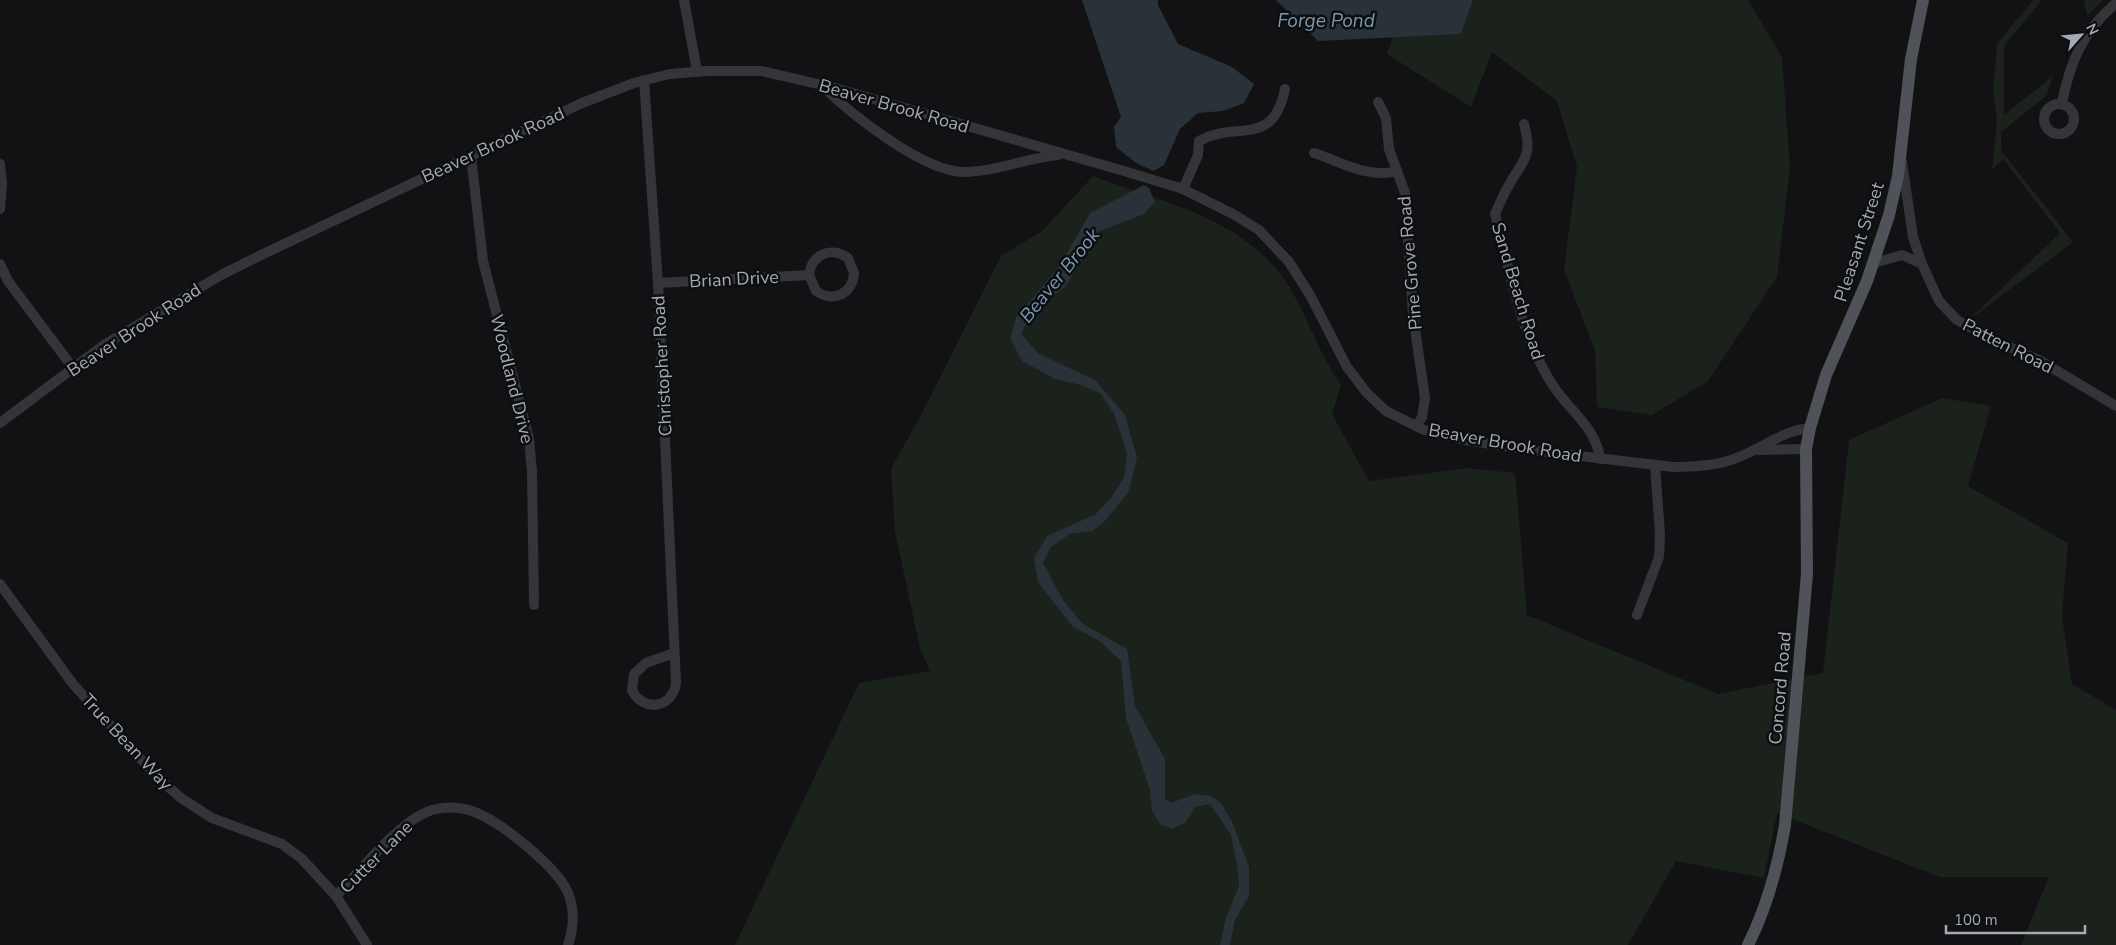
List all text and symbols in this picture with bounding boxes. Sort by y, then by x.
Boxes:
water label: Forge Pond [1277,8,1376,34]
north arrow [2056,10,2106,60]
text: N [2081,20,2103,38]
street label: Beaver Brook Road [816,73,972,139]
street label: Beaver Brook Road [418,101,568,189]
street label: Pleasant Street [1828,179,1890,305]
street label: Pine Grove Road [1392,195,1428,331]
street label: Sand Beach Road [1486,219,1550,363]
water label: Beaver Brook [1014,223,1106,328]
street label: Brian Drive [688,265,780,293]
street label: Beaver Brook Road [62,278,206,382]
street label: Christopher Road [646,295,678,437]
street label: Woodland Drive [484,312,540,446]
street label: Patten Road [1958,313,2058,379]
street label: Beaver Brook Road [1427,418,1583,468]
street label: Concord Road [1763,631,1797,745]
street label: True Bean Way [76,689,179,796]
street label: Cutter Lane [334,815,418,899]
scale bar [1946,902,2085,934]
text: 100 m [1954,910,1998,930]

